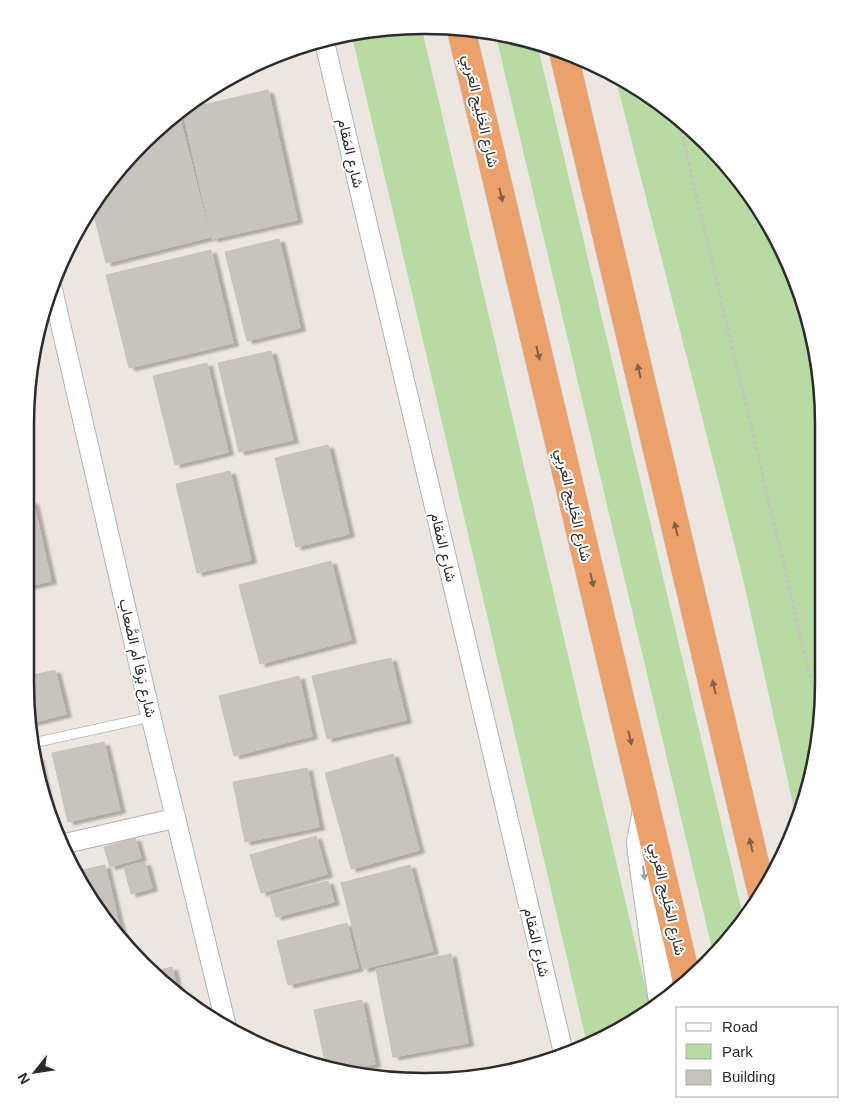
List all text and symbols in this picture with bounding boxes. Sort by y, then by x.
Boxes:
street label: شارع الخَلِيج العَربِي [455,53,502,170]
street label: شارع المَقام [332,116,367,190]
one-way arrow [497,188,505,203]
one-way arrow [534,346,542,361]
one-way arrow [635,364,643,379]
street label: شارع الخَلِيج العَربِي [548,447,595,564]
street label: شارع المَقام [425,510,460,584]
one-way arrow [672,522,680,537]
one-way arrow [588,572,596,587]
street label: شارع بَرقا أم الصَّعاب [113,597,160,720]
one-way arrow [710,680,718,695]
one-way arrow [626,730,634,745]
one-way arrow [747,838,755,853]
street label: شارع الخَلِيج العَربِي [642,841,689,958]
one-way arrow [640,865,648,881]
street label: شارع المَقام [518,905,553,979]
legend [676,1007,839,1097]
text: Road [722,1018,758,1035]
text: Park [722,1043,753,1060]
north arrow [10,1047,60,1097]
text: Building [722,1068,775,1085]
text: N [14,1070,33,1087]

